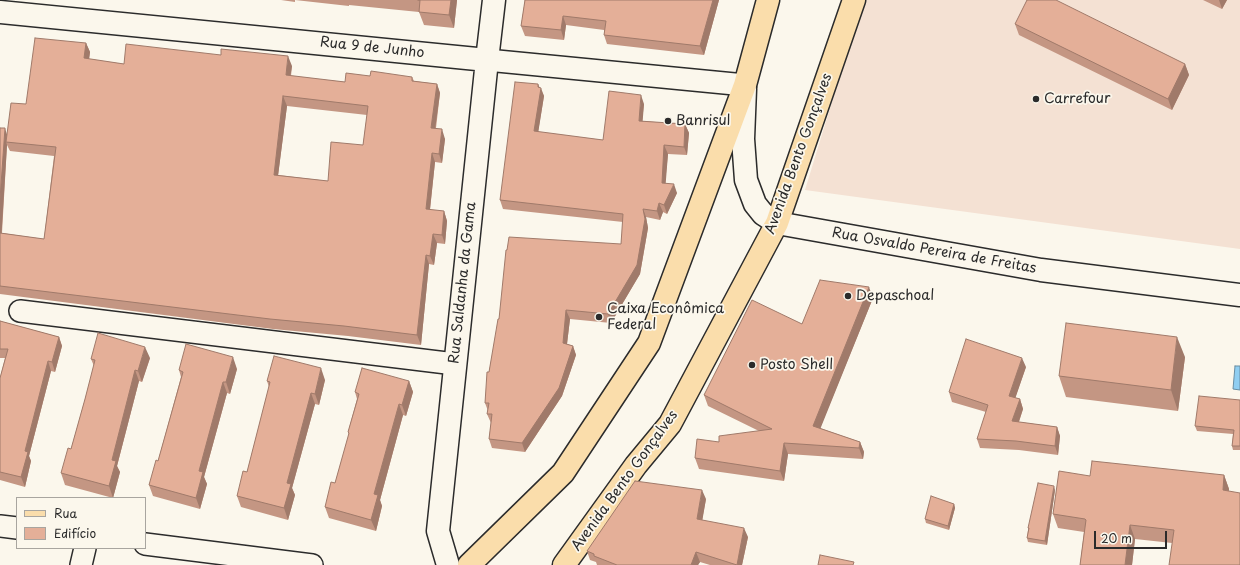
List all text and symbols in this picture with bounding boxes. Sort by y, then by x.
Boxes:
street label: Rua 9 de Junho [319,34,425,62]
street label: Avenida Bento Gonçalves [762,71,836,237]
place label: Carrefour [1044,91,1110,107]
marker: Carrefour [1031,94,1041,104]
place label: Banrisul [676,113,730,129]
marker: Banrisul [663,116,673,126]
street label: Rua Saldanha da Gama [446,201,480,365]
street label: Rua Osvaldo Pereira de Freitas [831,225,1037,277]
place label: Depaschoal [856,288,934,304]
marker: Depaschoal [843,291,853,301]
place label: Caixa Econômica Federal [607,301,724,334]
marker: Caixa Econômica Federal [594,312,604,322]
place label: Posto Shell [760,357,833,373]
marker: Posto Shell [747,360,757,370]
street label: Avenida Bento Gonçalves [568,407,682,555]
legend [16,497,146,549]
text: Rua [54,504,77,522]
scale bar [1096,523,1169,549]
text: Edifício [54,524,96,542]
text: 20 m [1101,529,1132,547]

